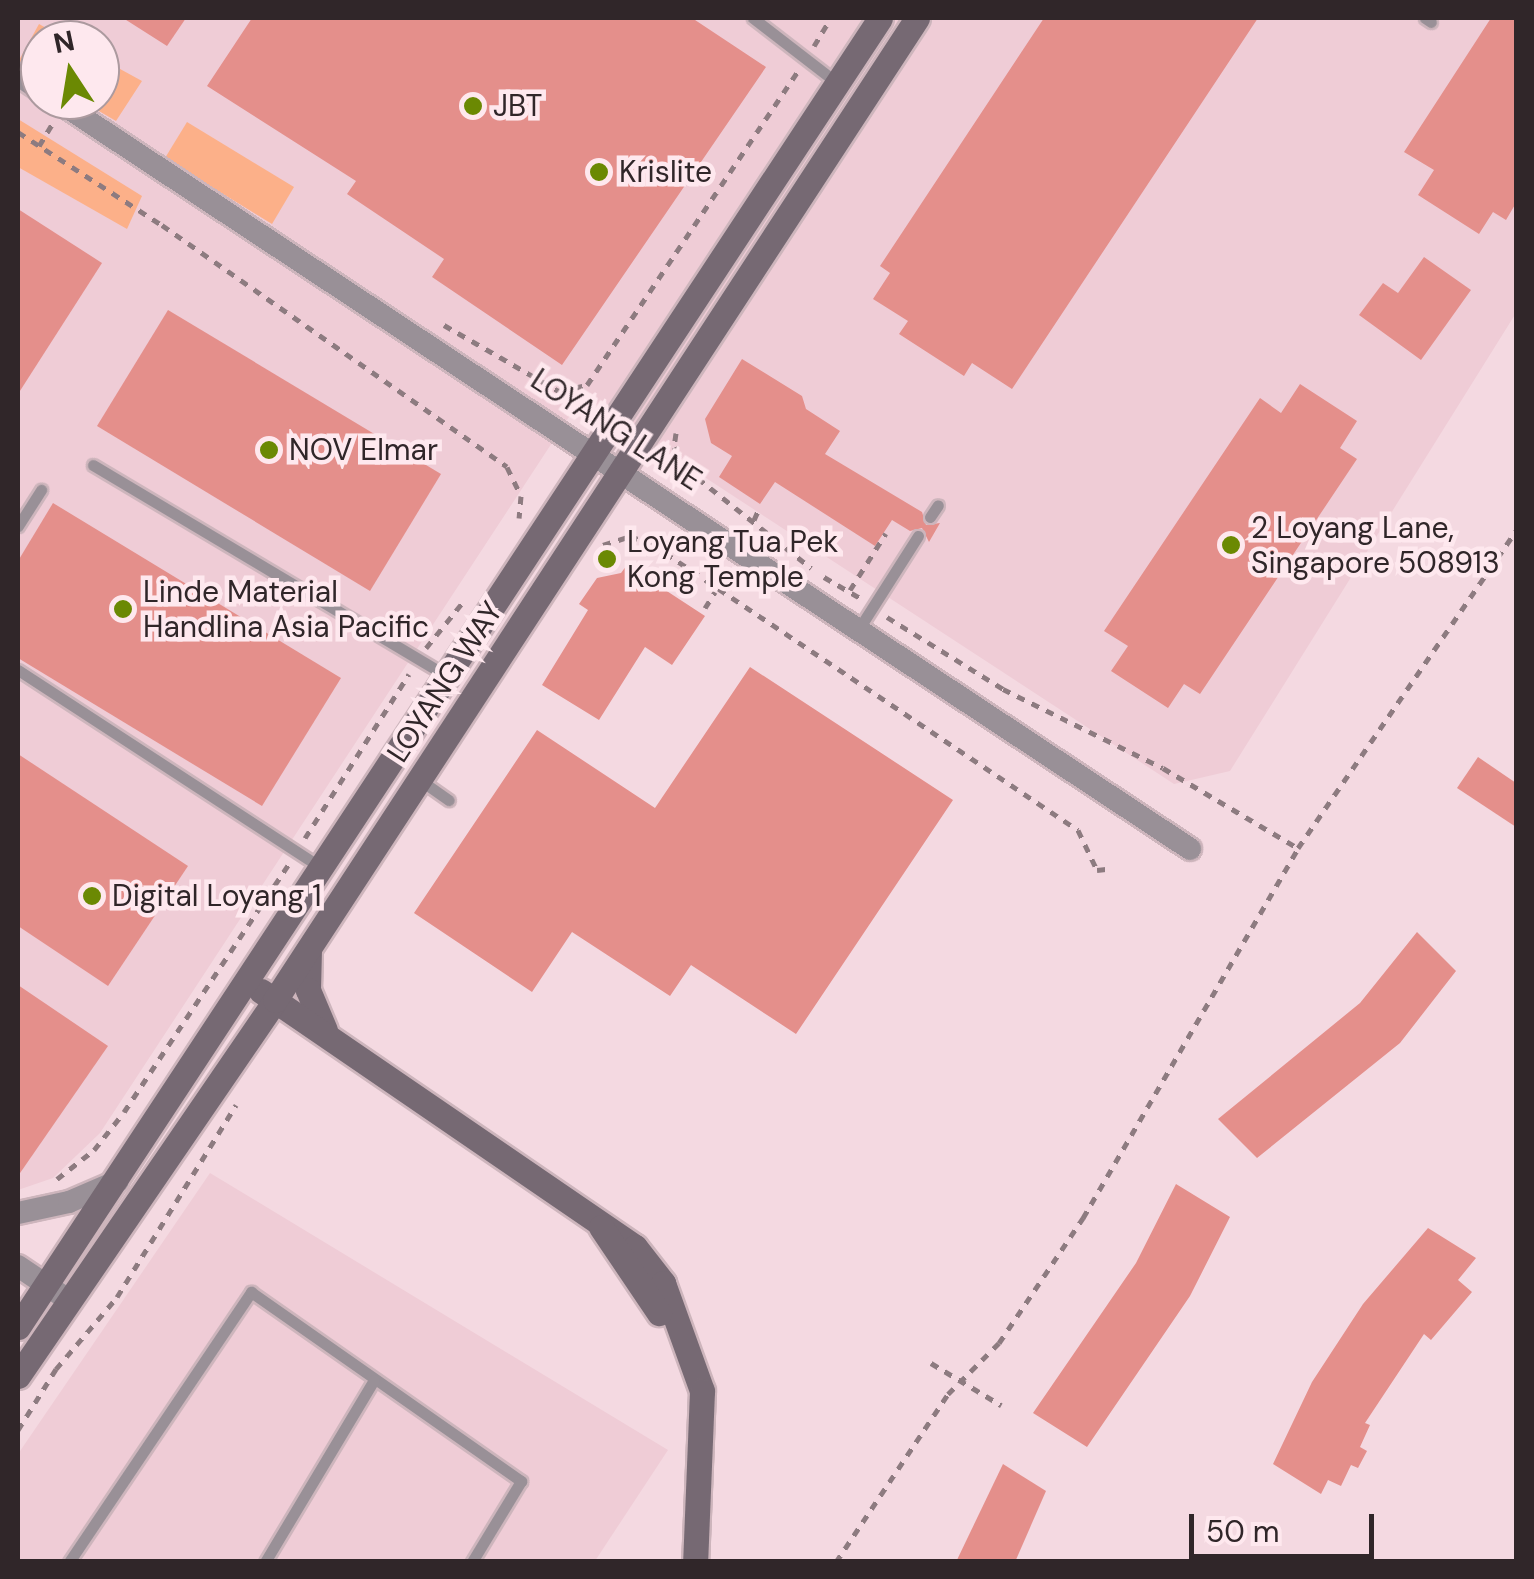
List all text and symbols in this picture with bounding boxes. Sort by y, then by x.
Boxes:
north arrow [20,20,120,120]
text: N [50,22,78,62]
place label: JBT [493,88,542,124]
marker: JBT [462,95,484,117]
place label: Krislite [619,154,712,190]
marker: Krislite [588,161,610,183]
street label: LOYANG LANE [524,362,708,498]
place label: NOV Elmar [289,432,438,468]
marker: NOV Elmar [258,439,280,461]
place label: 2 Loyang Lane, Singapore 508913 [1251,510,1500,580]
place label: Loyang Tua Pek Kong Temple [627,524,838,594]
marker: 2 Loyang Lane, Singapore 508913 [1220,534,1242,556]
marker: Loyang Tua Pek Kong Temple [596,548,618,570]
place label: Linde Material Handlina Asia Pacific [143,574,429,644]
street label: LOYANG WAY [380,595,510,769]
marker: Linde Material Handlina Asia Pacific [112,598,134,620]
place label: Digital Loyang 1 [112,878,322,914]
marker: Digital Loyang 1 [81,885,103,907]
scale bar [1194,1494,1379,1556]
text: 50 m [1206,1512,1280,1551]

